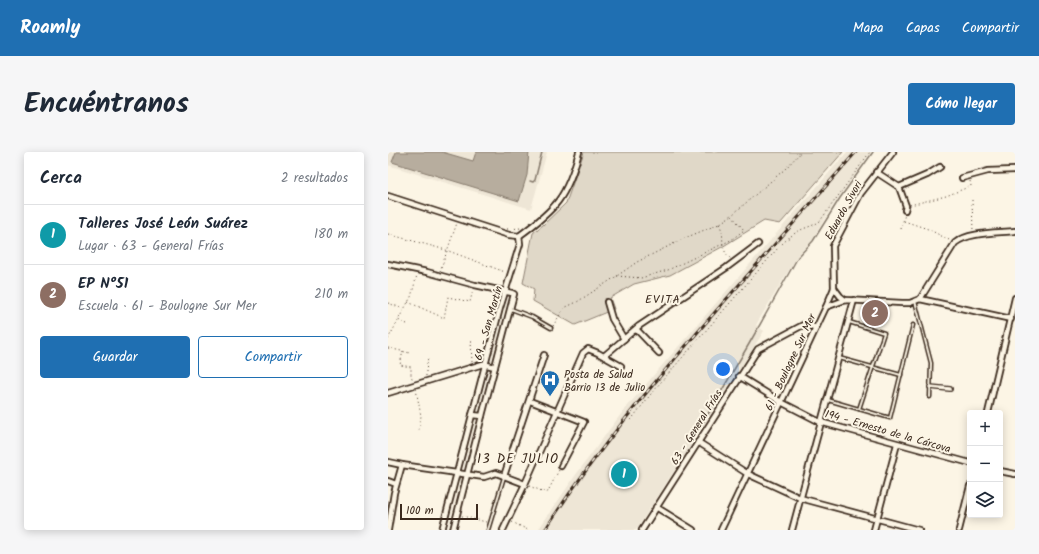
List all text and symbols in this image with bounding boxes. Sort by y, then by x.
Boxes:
text: Roamly [20,13,80,43]
text: Mapa [853,17,884,39]
text: Capas [906,17,940,39]
text: Compartir [962,17,1019,39]
text: Encuéntranos [24,82,189,127]
button: Cómo llegar [908,83,1015,125]
text: Cerca [40,165,82,192]
text: 2 resultados [281,168,348,189]
street label: Eduardo Sivori [820,177,868,243]
text: Talleres José León Suárez [78,212,248,236]
text: 1 [51,224,55,245]
text: 180 m [314,224,348,245]
text: Lugar · 63 - General Frías [78,236,224,257]
text: EP N°51 [78,272,128,296]
text: 2 [49,284,57,305]
text: 210 m [314,284,348,305]
street label: 69 - San Martín [470,284,508,363]
district label: EVITA [645,290,681,309]
text: Escuela · 61 - Boulogne Sur Mer [78,296,256,317]
pin: 2 [862,298,888,328]
street label: 61 - Boulogne Sur Mer [760,310,822,414]
button: Guardar [40,336,190,378]
button: Compartir [198,336,348,378]
your location [713,359,733,379]
place label: Posta de Salud Barrio 13 de Julio [564,366,645,397]
hospital icon: Posta de Salud Barrio 13 de Julio [539,369,561,397]
street label: 63 - General Frías [666,386,728,469]
street label: 194 - Ernesto de la Cárcova [823,405,953,459]
map controls [967,410,1003,518]
button: + [967,410,1003,446]
button: − [967,446,1003,482]
district label: 13 DE JULIO [477,449,559,470]
pin: 1 [611,459,637,489]
button: layers [967,482,1003,518]
scale bar [400,502,478,521]
text: 100 m [406,502,434,520]

